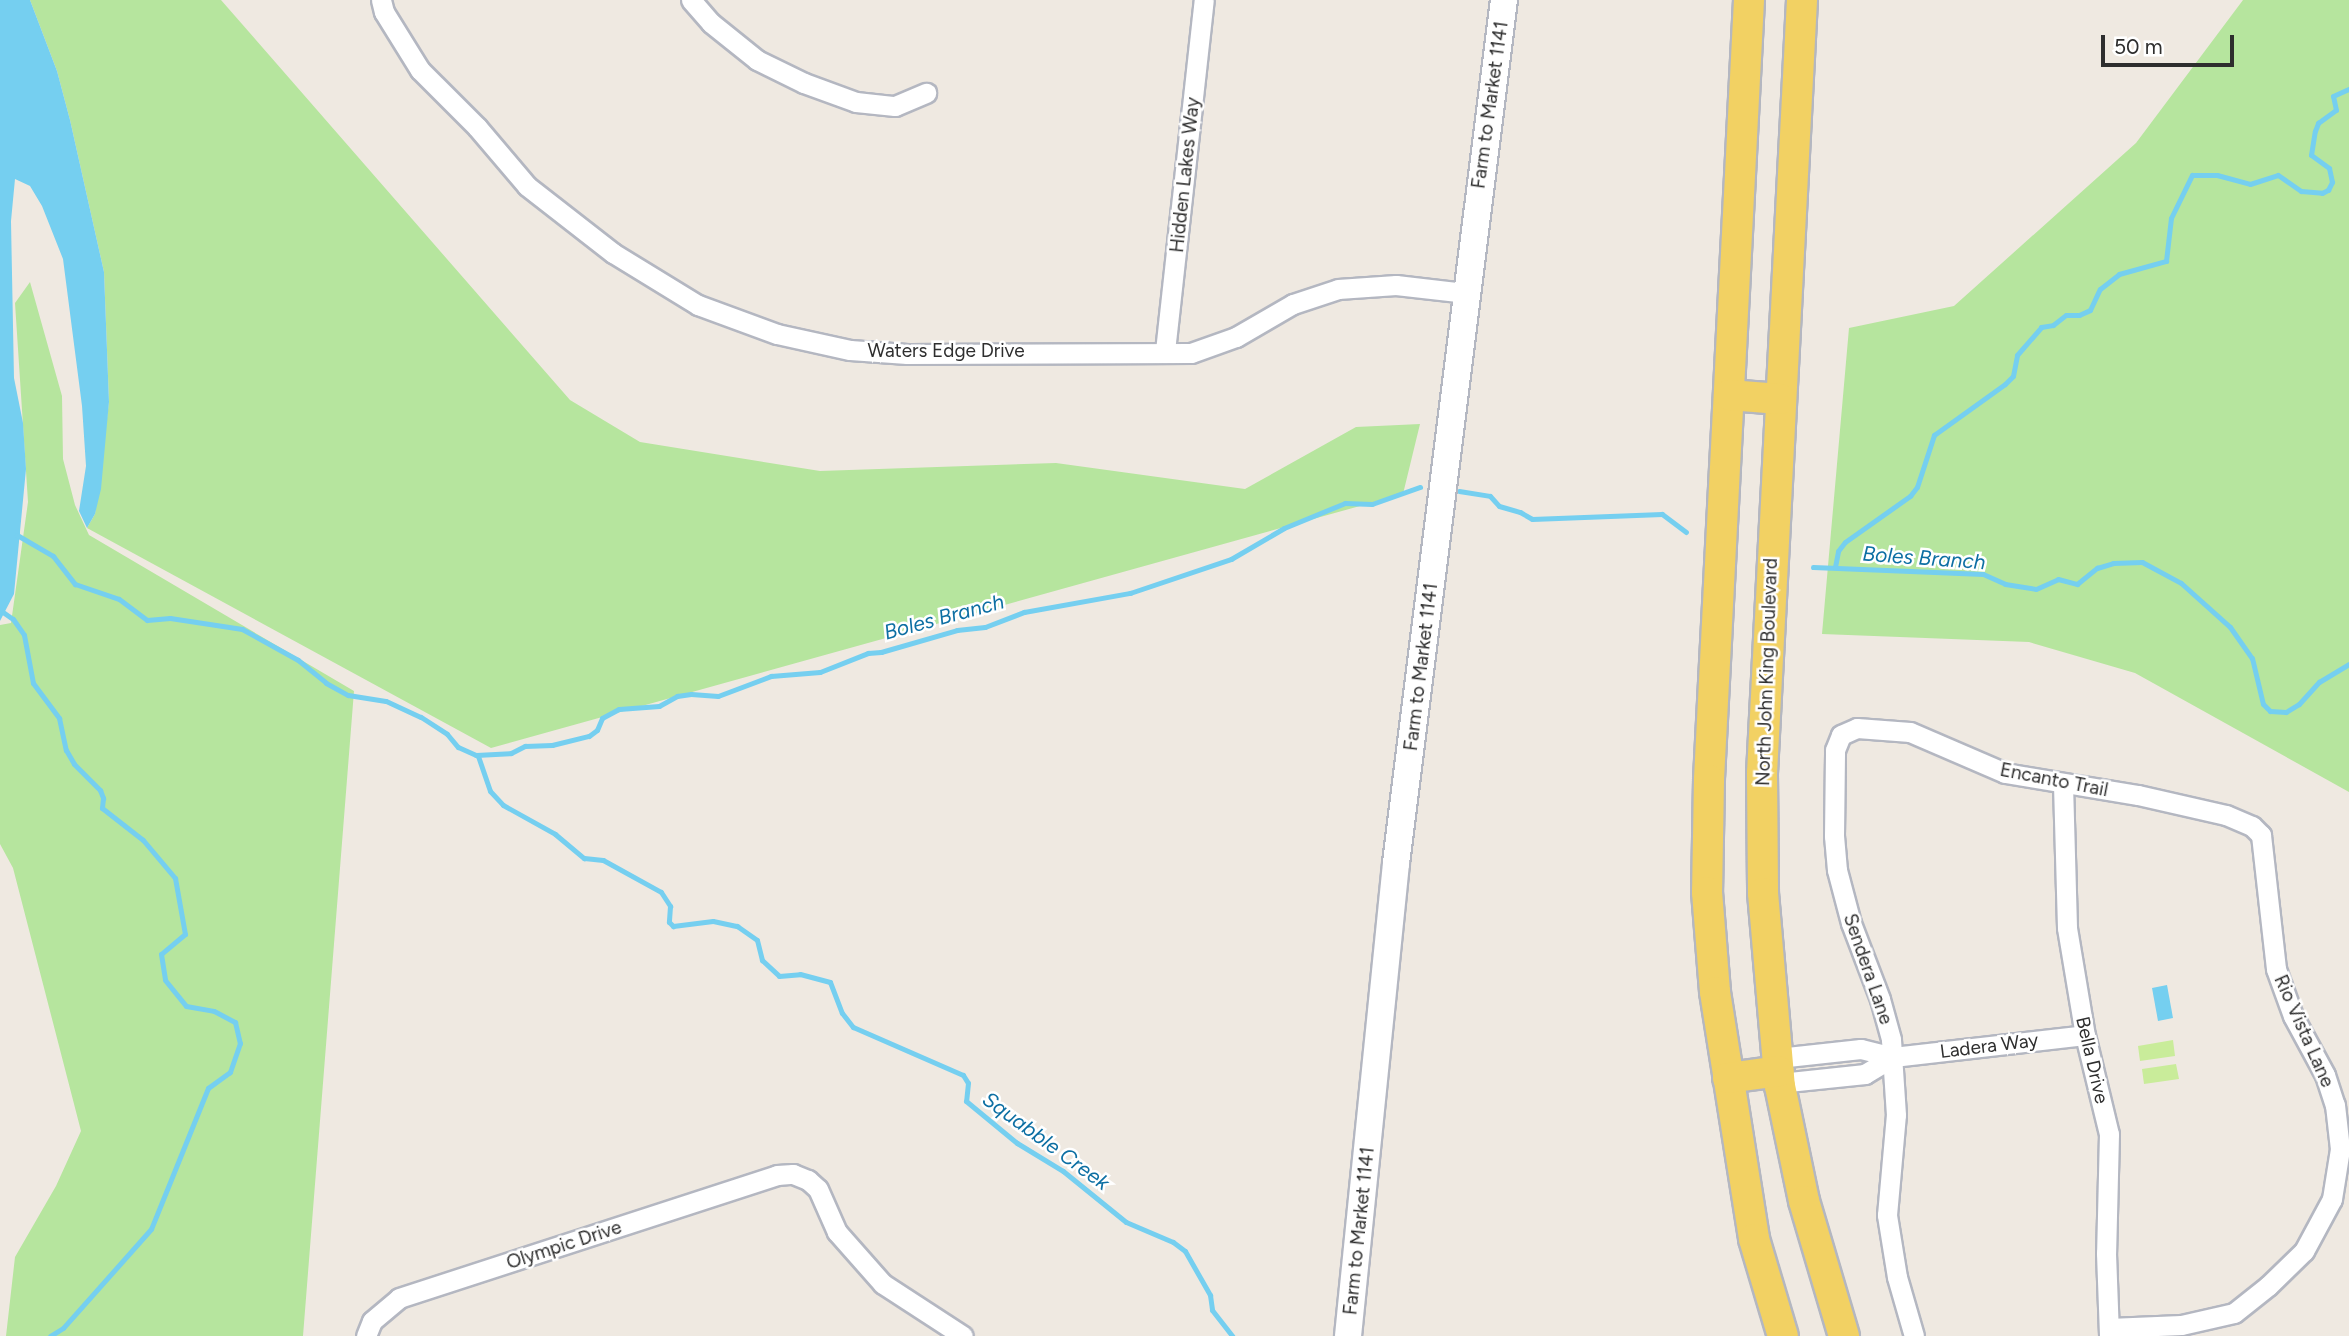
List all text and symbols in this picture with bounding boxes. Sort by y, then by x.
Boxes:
street label: Farm to Market 1141 [1467,20,1513,190]
scale bar [2104,21,2237,65]
text: 50 m [2114,34,2163,59]
street label: Hidden Lakes Way [1166,96,1204,254]
street label: Waters Edge Drive [867,340,1025,362]
water label: Boles Branch [1862,541,1986,575]
street label: North John King Boulevard [1752,558,1782,786]
street label: Farm to Market 1141 [1399,582,1443,752]
water label: Boles Branch [881,589,1007,645]
street label: Encanto Trail [1998,758,2110,802]
street label: Sendera Lane [1838,911,1898,1027]
street label: Rio Vista Lane [2269,971,2339,1091]
street label: Bella Drive [2071,1014,2113,1106]
street label: Ladera Way [1939,1029,2039,1063]
water label: Squabble Creek [978,1086,1114,1196]
street label: Farm to Market 1141 [1339,1146,1379,1316]
street label: Olympic Drive [504,1216,624,1274]

